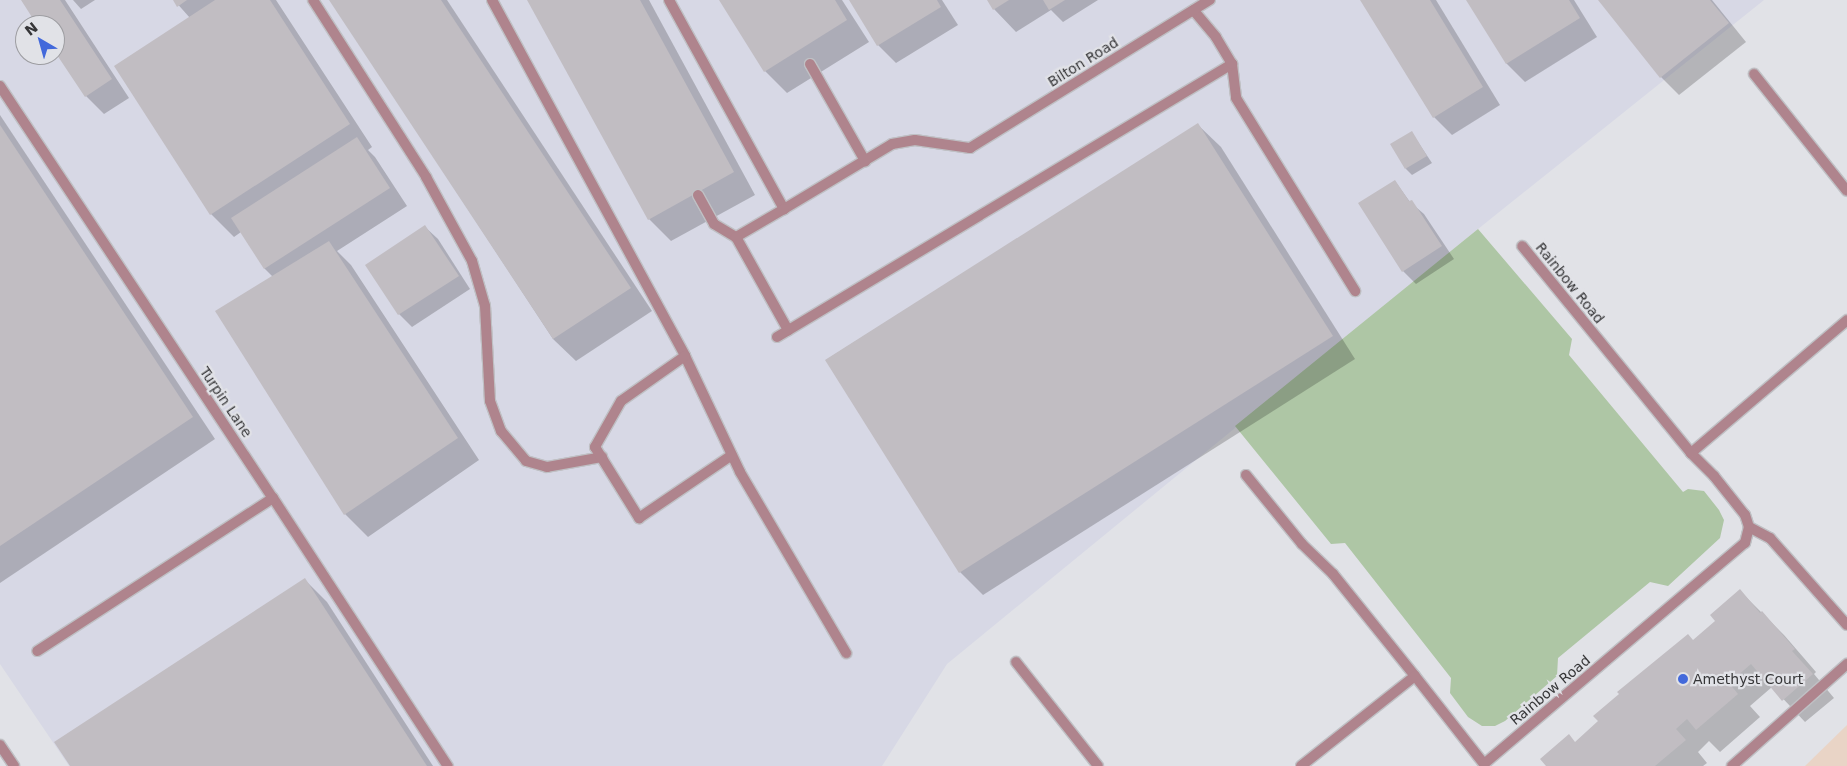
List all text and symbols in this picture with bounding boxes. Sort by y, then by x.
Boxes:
north arrow [15,15,65,65]
text: N [22,19,41,39]
street label: Bilton Road [1045,34,1121,90]
street label: Rainbow Road [1532,239,1608,327]
street label: Turpin Lane [196,364,256,440]
street label: Rainbow Road [1507,652,1593,728]
place label: Amethyst Court [1693,671,1803,687]
marker: Amethyst Court [1677,673,1689,685]

